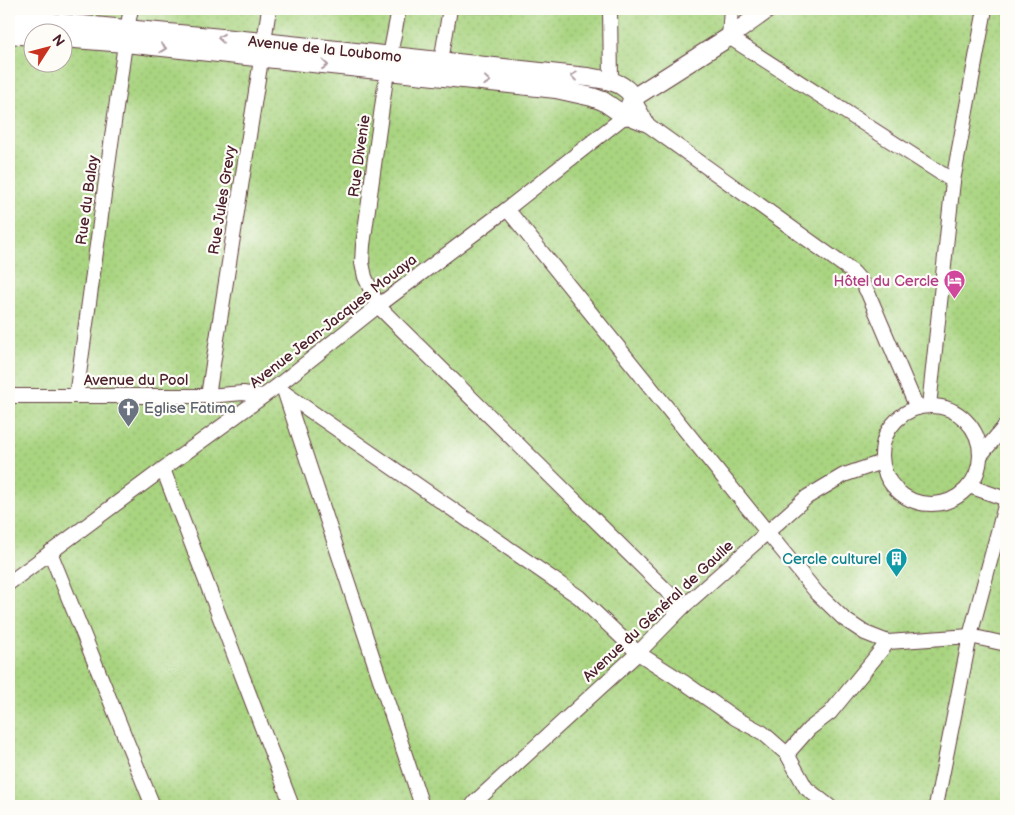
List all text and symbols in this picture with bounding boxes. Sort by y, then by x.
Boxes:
north arrow [22,22,72,72]
text: N [48,31,68,50]
street label: Avenue de la Loubomo [247,32,403,67]
one-way arrow [217,33,225,44]
one-way arrow [160,42,168,53]
one-way arrow [321,59,329,70]
one-way arrow [570,71,578,82]
one-way arrow [483,75,491,86]
street label: Rue Divenie [344,114,375,198]
street label: Rue Jules Grevy [204,144,241,256]
street label: Rue du Balay [72,154,103,246]
street label: Avenue Jean-Jacques Mouaya [246,250,421,393]
hotel icon: Hôtel du Cercle [943,269,967,300]
place label: Hôtel du Cercle [834,272,939,291]
street label: Avenue du Pool [84,371,188,390]
church icon: Eglise Fatima [116,396,140,427]
place label: Eglise Fatima [144,399,236,418]
street label: Avenue du Général de Gaulle [579,536,738,686]
building icon: Cercle culturel [885,547,909,578]
place label: Cercle culturel [782,550,881,569]

